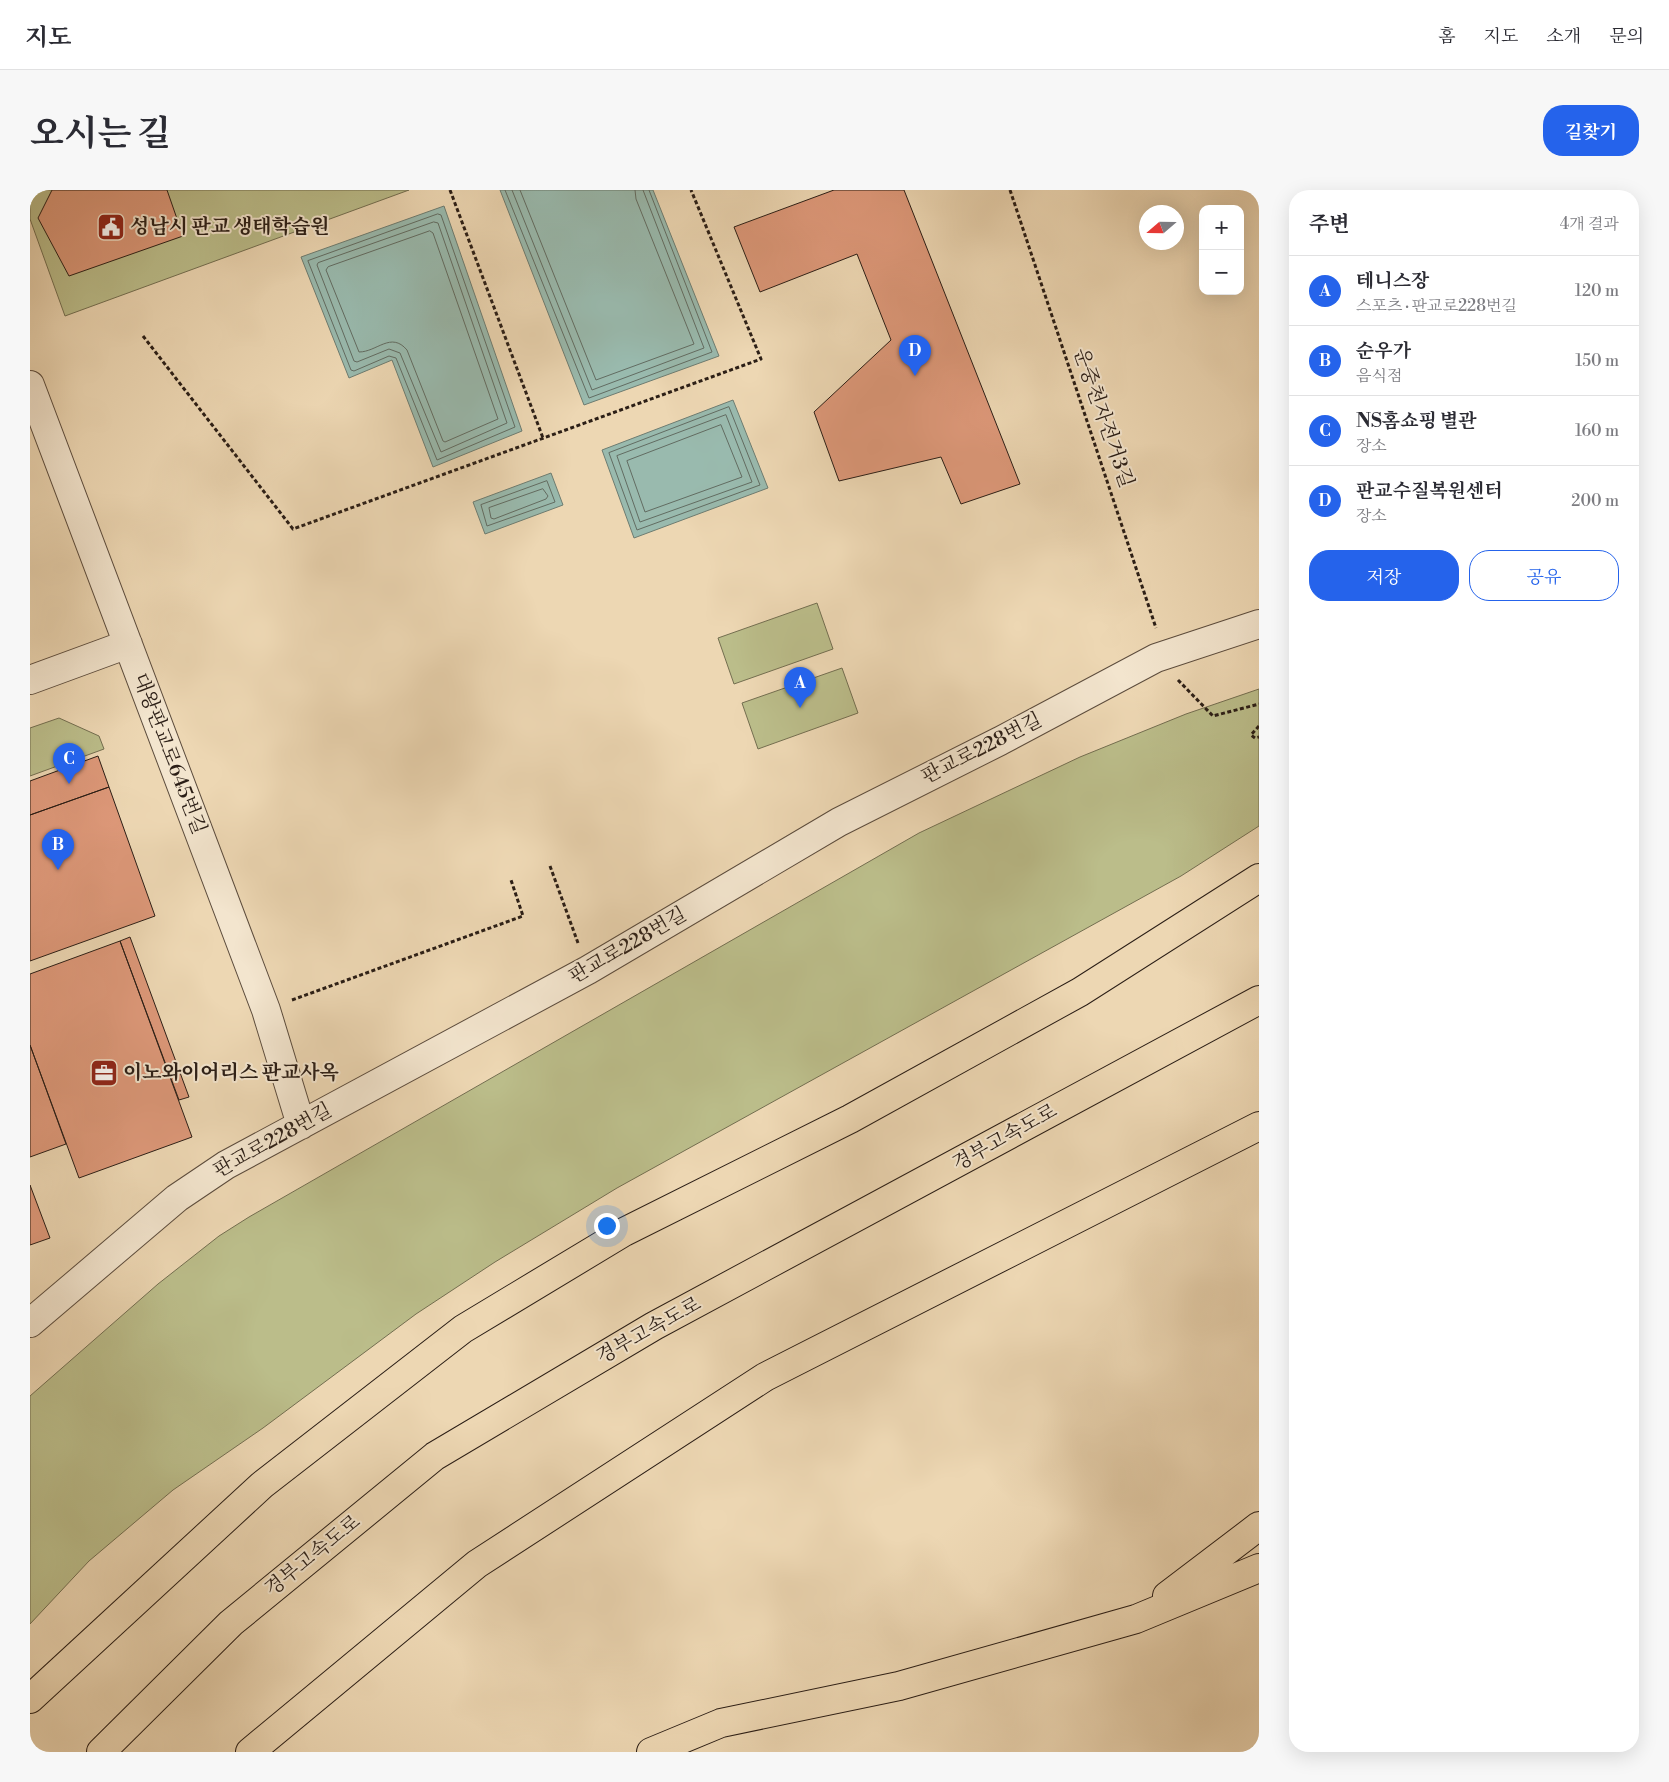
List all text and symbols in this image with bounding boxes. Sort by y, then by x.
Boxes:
text: 지도 [25,23,71,53]
text: 홈 [1438,25,1456,48]
text: 지도 [1484,25,1518,48]
text: 소개 [1546,25,1581,48]
text: 문의 [1609,25,1644,48]
button: 길찾기 [1543,105,1639,156]
text: 오시는 길 [30,113,171,156]
north arrow [1139,205,1184,250]
map controls [1199,205,1244,295]
button: + [1199,205,1244,250]
public building icon: 성남시 판교 생태학습원 [96,212,126,242]
text: 주변 [1309,212,1350,238]
text: 4개 결과 [1560,214,1619,234]
place label: 성남시 판교 생태학습원 [130,215,330,240]
button: − [1199,250,1244,295]
text: 테니스장 [1356,269,1429,293]
text: A [1319,281,1331,301]
text: 120 m [1575,281,1619,301]
text: 스포츠 · 판교로228번길 [1356,296,1517,316]
pin: D [899,335,931,376]
text: 순우가 [1356,339,1411,363]
street label: 운중천자전거3길 [1067,345,1139,491]
text: B [1319,351,1331,371]
text: 150 m [1575,351,1619,371]
text: 음식점 [1356,366,1402,386]
text: NS홈쇼핑 별관 [1356,409,1477,433]
text: C [1319,421,1331,441]
text: 160 m [1575,421,1619,441]
text: 장소 [1356,436,1387,456]
text: 판교수질복원센터 [1356,479,1503,503]
text: D [1319,491,1331,511]
text: 200 m [1571,491,1619,511]
text: 장소 [1356,506,1387,526]
button: 저장 [1309,550,1459,601]
button: 공유 [1469,550,1619,601]
pin: A [784,667,816,708]
street label: 대왕판교로645번길 [127,670,211,838]
street label: 판교로228번길 [918,708,1046,790]
pin: C [53,743,85,784]
pin: B [42,829,74,870]
street label: 판교로228번길 [565,902,691,990]
office icon: 이노와이어리스 판교사옥 [89,1058,119,1088]
place label: 이노와이어리스 판교사옥 [123,1061,339,1086]
street label: 판교로228번길 [209,1098,337,1184]
street label: 경부고속도로 [948,1099,1062,1177]
your location [594,1213,620,1239]
street label: 경부고속도로 [592,1292,706,1370]
street label: 경부고속도로 [260,1510,366,1602]

